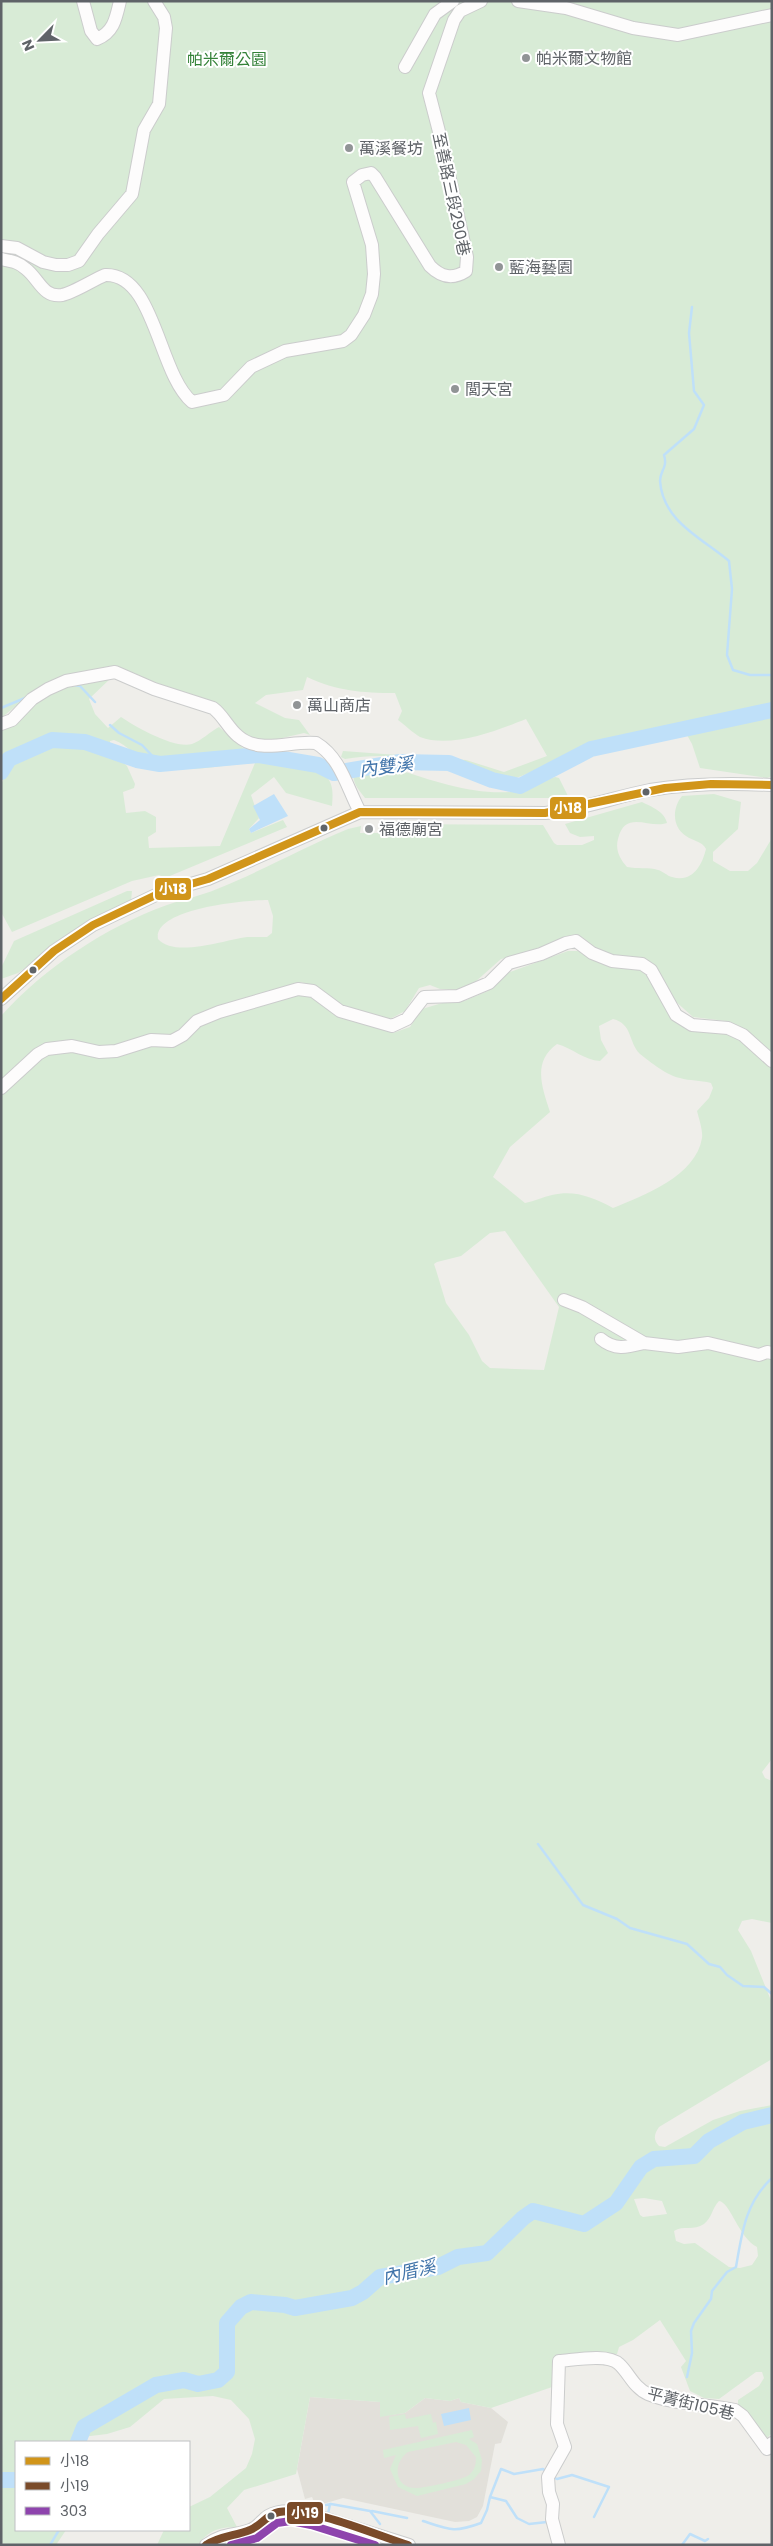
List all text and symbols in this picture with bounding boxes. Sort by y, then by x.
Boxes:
north arrow [15,15,65,65]
text: N [17,36,39,54]
place label: 帕米爾文物館 [536,47,632,70]
park label: 帕米爾公園 [187,48,267,71]
marker: 帕米爾文物館 [520,52,532,64]
street label: 至善路三段290巷 [427,130,476,258]
place label: 萬溪餐坊 [359,137,423,160]
marker: 萬溪餐坊 [343,142,355,154]
place label: 藍海藝園 [509,256,573,279]
marker: 藍海藝園 [493,261,505,273]
place label: 閭天宮 [465,378,513,401]
marker: 閭天宮 [449,383,461,395]
place label: 萬山商店 [307,694,371,717]
marker: 萬山商店 [291,699,303,711]
water label: 內雙溪 [358,750,417,782]
unlabelled marker [641,787,651,797]
line badge: 小18 [549,796,587,820]
text: 小18 [554,798,582,818]
place label: 福德廟宮 [379,818,443,841]
unlabelled marker [319,823,329,833]
marker: 福德廟宮 [363,823,375,835]
line badge: 小18 [154,877,192,901]
text: 小18 [159,879,187,899]
unlabelled marker [28,965,38,975]
water label: 內厝溪 [380,2253,441,2290]
street label: 平菁街105巷 [645,2382,737,2425]
legend [15,2441,190,2531]
text: 小18 [60,2450,89,2471]
text: 小19 [60,2475,89,2496]
text: 303 [60,2500,87,2521]
line badge: 小19 [286,2501,324,2525]
text: 小19 [291,2503,319,2523]
unlabelled marker [266,2511,276,2521]

